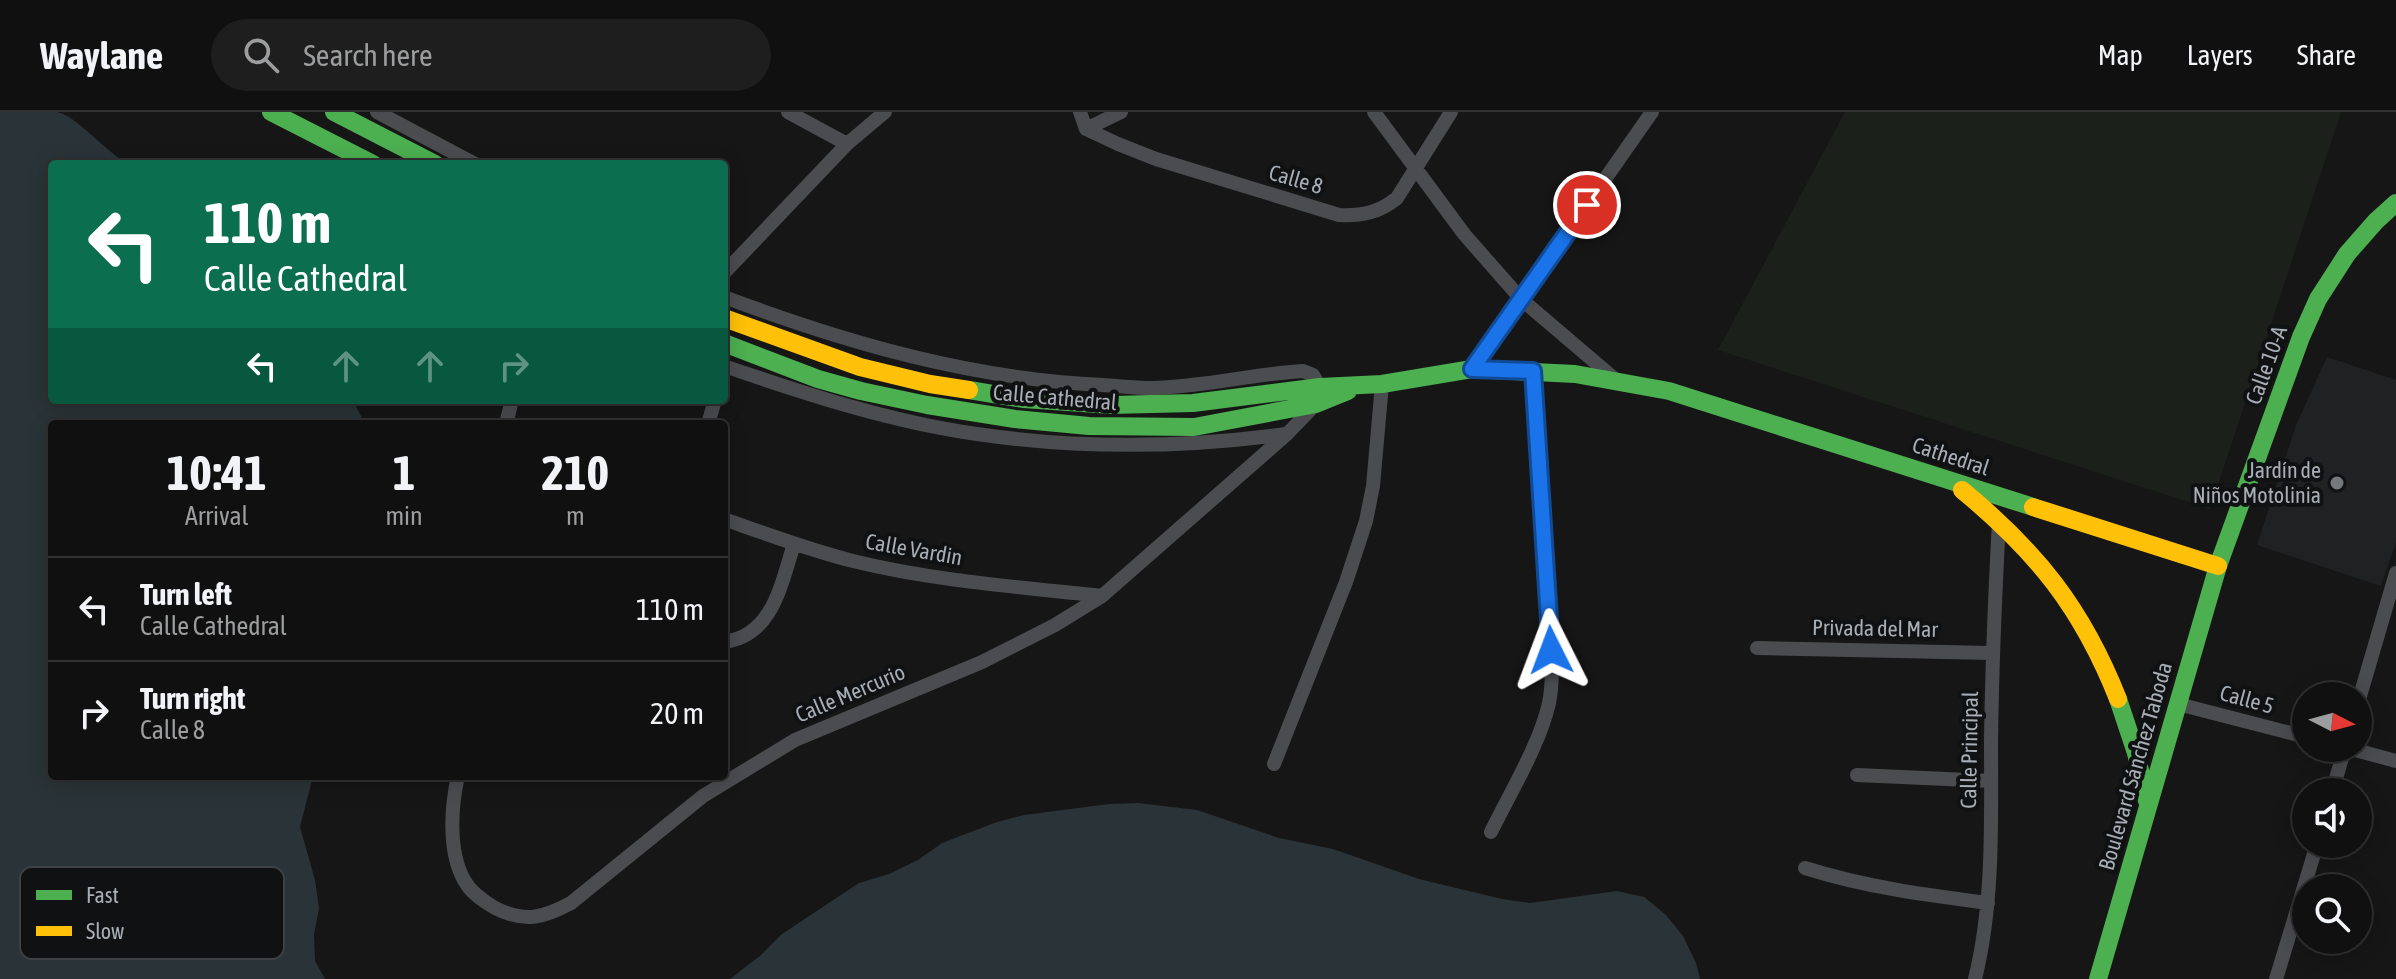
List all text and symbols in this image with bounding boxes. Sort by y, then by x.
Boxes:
search box [211,19,771,91]
icon: search [239,33,283,77]
text: Waylane [40,34,163,77]
text: Search here [303,38,433,72]
text: Map [2098,39,2143,71]
text: Layers [2187,39,2253,71]
text: Share [2297,39,2356,71]
street label: Calle 8 [1266,159,1326,199]
pin [1553,171,1621,239]
icon: arrive [1565,183,1609,227]
text: 110 m [204,191,331,255]
icon: left [72,192,176,296]
text: Calle Cathedral [204,257,407,299]
street label: Calle 10-A [2240,322,2292,408]
icon: left [240,344,284,388]
icon: ahead [324,344,368,388]
icon: ahead [408,344,452,388]
icon: right [492,344,536,388]
street label: Calle Cathedral [992,379,1118,415]
street label: Cathedral [1909,431,1993,481]
text: 10:41 [167,445,267,500]
text: 1 [393,445,415,500]
text: 210 [542,445,609,500]
place label: Jardín de Niños Motolinia [2193,457,2321,508]
marker: Jardín de Niños Motolinia [2328,474,2346,492]
text: Arrival [185,501,248,531]
text: min [385,501,423,531]
text: m [566,501,585,531]
street label: Calle Vardin [864,528,964,570]
text: Turn left [140,577,232,611]
icon: left [72,587,116,631]
text: 110 m [636,592,704,626]
position arrow [1509,608,1593,692]
text: Calle Cathedral [140,611,287,641]
street label: Privada del Mar [1812,614,1939,642]
street label: Calle Mercurio [791,658,909,728]
street label: Boulevard Sánchez Taboda [2093,659,2177,873]
street label: Calle 5 [2217,679,2277,719]
text: Turn right [140,681,246,715]
north arrow [2292,682,2372,762]
map controls [2292,682,2372,954]
icon: right [72,691,116,735]
street label: Calle Principal [1955,691,1983,809]
text: 20 m [650,696,704,730]
text: Calle 8 [140,715,205,745]
button: sound [2292,778,2372,858]
legend [20,867,284,959]
button: search [2292,874,2372,954]
text: Fast [86,882,119,908]
text: Slow [86,918,124,944]

